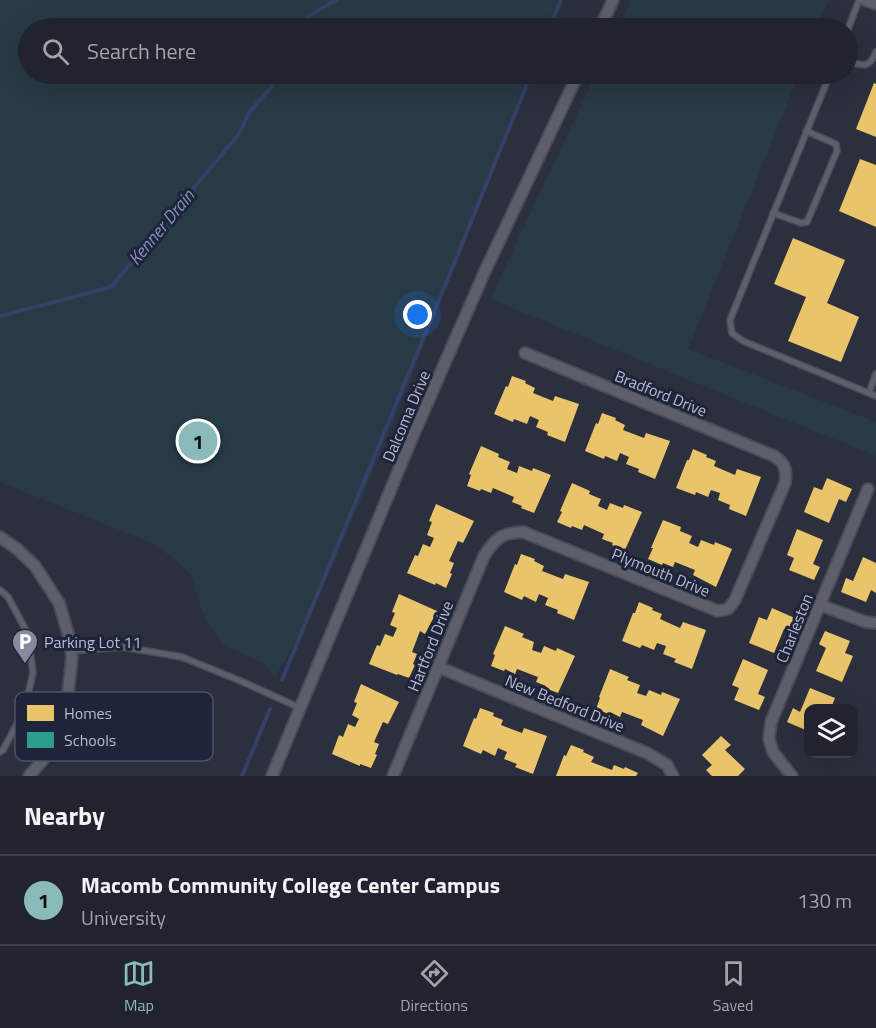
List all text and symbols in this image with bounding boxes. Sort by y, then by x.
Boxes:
search box [18,18,858,84]
text: Search here [87,34,196,68]
icon: search [39,35,72,68]
water label: Kenner Drain [121,183,201,271]
your location [403,300,432,329]
street label: Bradford Drive [611,364,711,422]
street label: Dalcoma Drive [376,367,436,465]
pin: 1 [178,418,218,464]
street label: Plymouth Drive [608,541,714,603]
street label: Charleston [769,590,819,666]
street label: Hartford Drive [401,597,459,695]
parking icon: Parking Lot 11 [10,627,40,665]
place label: Parking Lot 11 [44,630,142,654]
street label: New Bedford Drive [502,668,628,738]
legend [15,692,213,761]
text: Homes [64,701,112,725]
map controls [804,704,858,758]
button: layers [804,704,858,758]
text: Schools [64,728,116,752]
text: Nearby [24,796,105,835]
text: Macomb Community College Center Campus [81,868,500,902]
text: 1 [38,885,49,916]
text: 130 m [797,885,852,916]
text: University [81,902,166,933]
tab: Map [122,957,155,1017]
tab: Directions [400,957,468,1017]
tab: Saved [713,957,754,1017]

